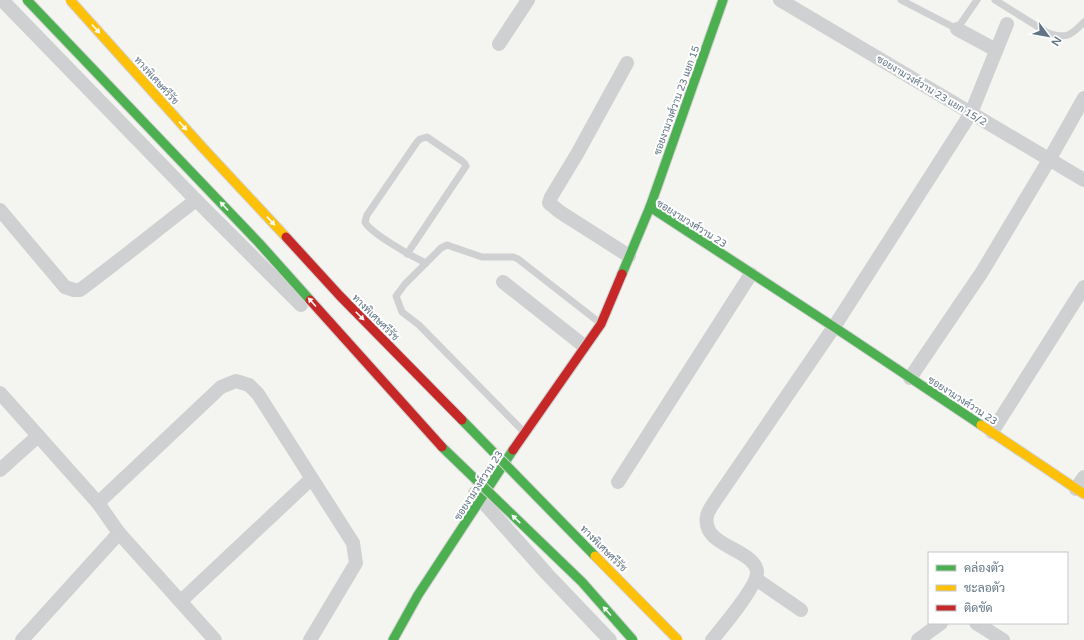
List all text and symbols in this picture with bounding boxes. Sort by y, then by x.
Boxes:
north arrow [1028,16,1068,56]
one-way arrow [91,24,100,34]
text: N [1048,34,1064,48]
street label: ซอยงามวงศ์วาน 23 แยก 15 [650,43,702,157]
street label: ซอยงามวงศ์วาน 23 แยก 15/2 [874,52,990,128]
street label: ทางพิเศษศรีรัช [131,53,182,107]
one-way arrow [178,120,187,131]
street label: ซอยงามวงศ์วาน 23 [654,196,730,250]
one-way arrow [219,201,229,211]
one-way arrow [266,216,275,226]
street label: ทางพิเศษศรีรัช [350,291,402,343]
one-way arrow [307,297,316,307]
one-way arrow [355,311,364,321]
street label: ซอยงามวงศ์วาน 23 [925,372,1001,428]
street label: ซอยงามวงศ์วาน 23 [450,447,506,523]
one-way arrow [511,514,521,524]
street label: ทางพิเศษศรีรัช [578,522,630,574]
legend [928,552,1068,624]
text: คล่องตัว [964,561,1004,575]
text: ชะลอตัว [964,581,1005,595]
text: ติดขัด [964,601,993,615]
one-way arrow [603,606,612,616]

